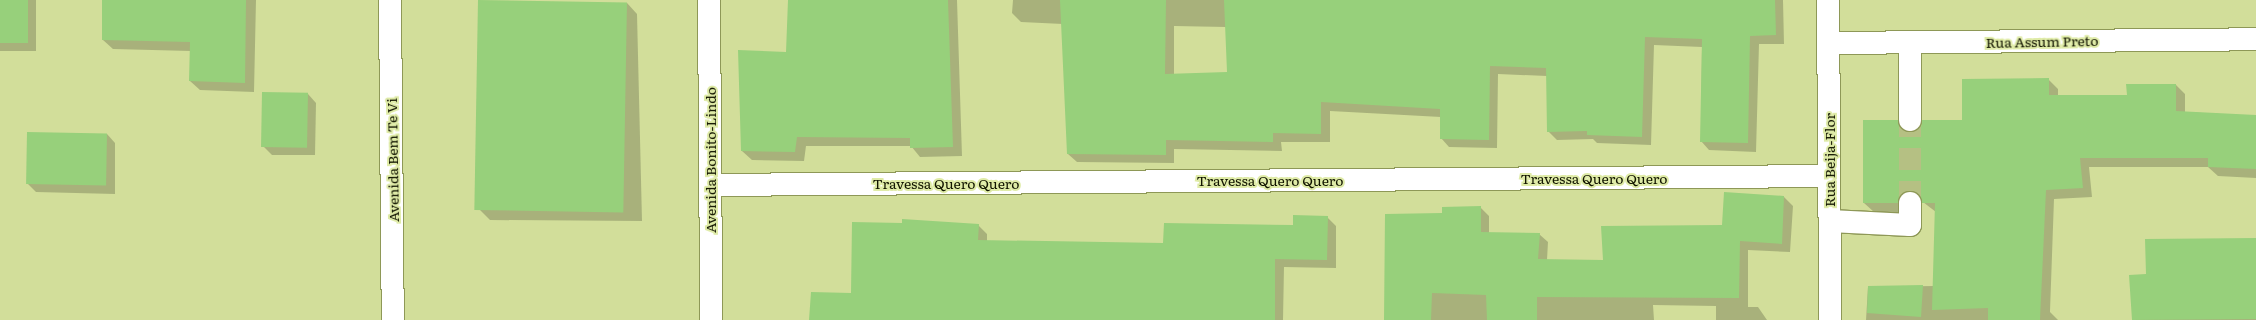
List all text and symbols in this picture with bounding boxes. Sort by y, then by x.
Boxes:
street label: Rua Assum Preto [1986,32,2098,50]
street label: Avenida Bonito-Lindo [702,87,718,233]
street label: Avenida Bem Te Vi [383,98,401,222]
street label: Rua Beija-Flor [1821,113,1837,207]
street label: Travessa Quero Quero [1520,170,1668,186]
street label: Travessa Quero Quero [1196,172,1344,188]
street label: Travessa Quero Quero [872,175,1020,191]

